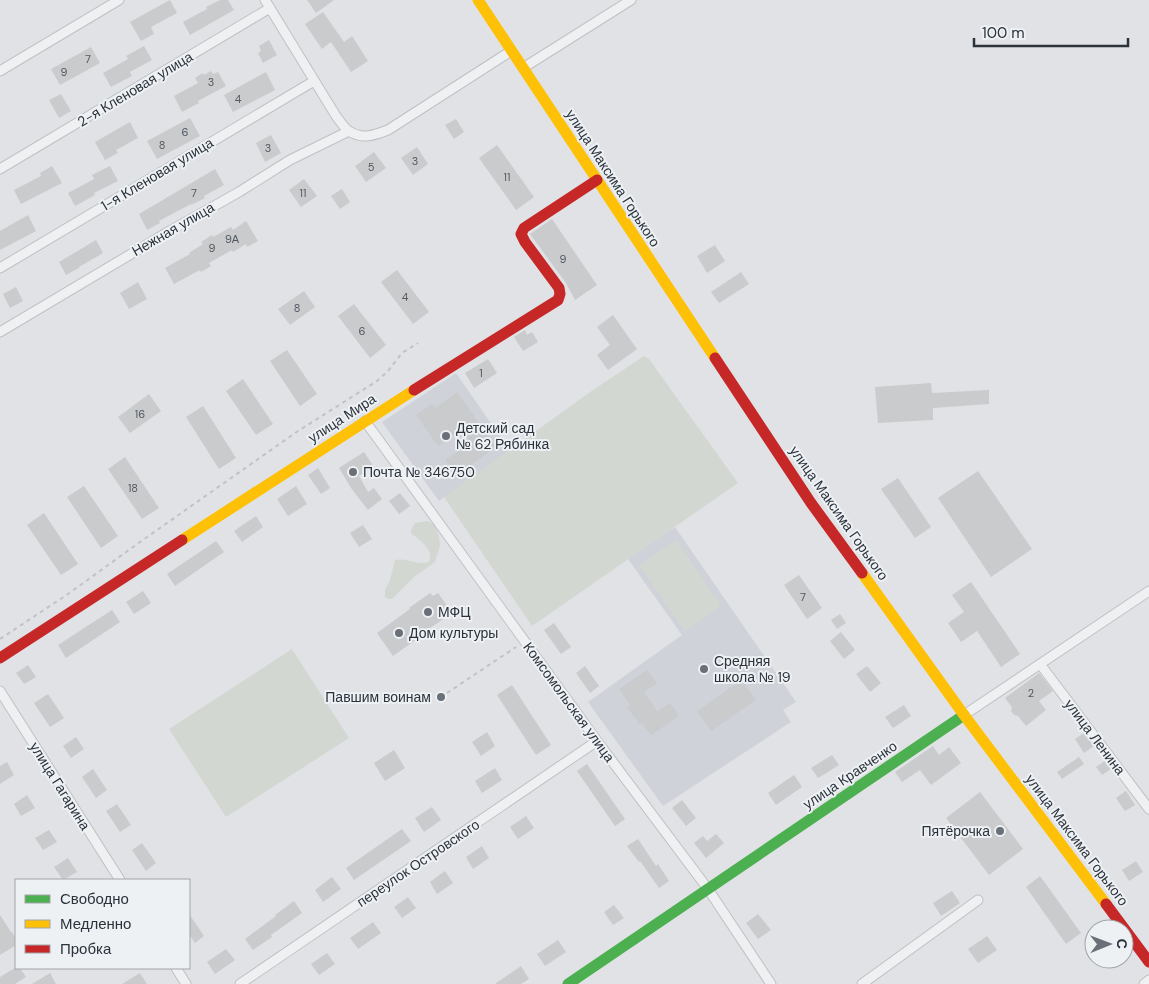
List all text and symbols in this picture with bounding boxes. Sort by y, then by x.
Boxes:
scale bar [974,15,1128,47]
text: 100 m [982,23,1025,43]
street label: 2-я Кленовая улица [74,47,196,131]
house number: 7 [85,52,91,66]
house number: 9 [61,65,68,79]
house number: 3 [208,75,214,89]
house number: 4 [235,92,242,106]
street label: улица Максима Горького [562,106,664,250]
house number: 6 [182,125,189,139]
street label: 1-я Кленовая улица [98,133,217,215]
house number: 8 [159,138,165,152]
house number: 3 [265,141,271,155]
house number: 3 [412,154,418,168]
house number: 5 [368,160,375,174]
house number: 11 [504,170,510,184]
house number: 7 [191,186,197,200]
house number: 11 [300,186,306,200]
street label: Нежная улица [128,198,218,260]
house number: 9А [225,232,240,246]
house number: 9 [209,241,216,255]
house number: 9 [560,252,567,266]
house number: 4 [402,290,409,304]
house number: 8 [294,301,300,315]
house number: 6 [359,324,366,338]
house number: 1 [479,366,483,380]
street label: улица Мира [305,389,379,447]
house number: 16 [135,407,145,421]
place label: Детский сад № 62 Рябинка [456,419,549,453]
marker: Детский сад № 62 Рябинка [440,430,452,442]
street label: улица Максима Горького [786,442,892,584]
place label: Почта № 346750 [363,463,475,481]
marker: Почта № 346750 [347,466,359,478]
house number: 18 [128,481,138,495]
house number: 7 [800,590,806,604]
place label: МФЦ [438,603,471,621]
marker: МФЦ [422,606,434,618]
place label: Дом культуры [409,624,498,642]
marker: Дом культуры [393,627,405,639]
street label: Комсомольская улица [519,638,619,766]
place label: Средняя школа № 19 [714,652,791,686]
marker: Средняя школа № 19 [698,663,710,675]
house number: 2 [1028,686,1034,700]
place label: Павшим воинам [325,688,431,706]
marker: Павшим воинам [435,691,447,703]
street label: улица Ленина [1061,696,1129,779]
street label: улица Кравченко [800,737,901,813]
street label: улица Гагарина [26,739,94,834]
street label: улица Максима Горького [1022,771,1133,910]
street label: переулок Островского [353,815,483,911]
place label: Пятёрочка [921,822,990,840]
marker: Пятёрочка [994,825,1006,837]
legend [15,879,190,969]
text: Свободно [60,889,129,909]
text: Медленно [60,914,131,934]
north arrow [1084,919,1134,969]
text: Пробка [60,939,112,959]
text: С [1113,939,1131,949]

